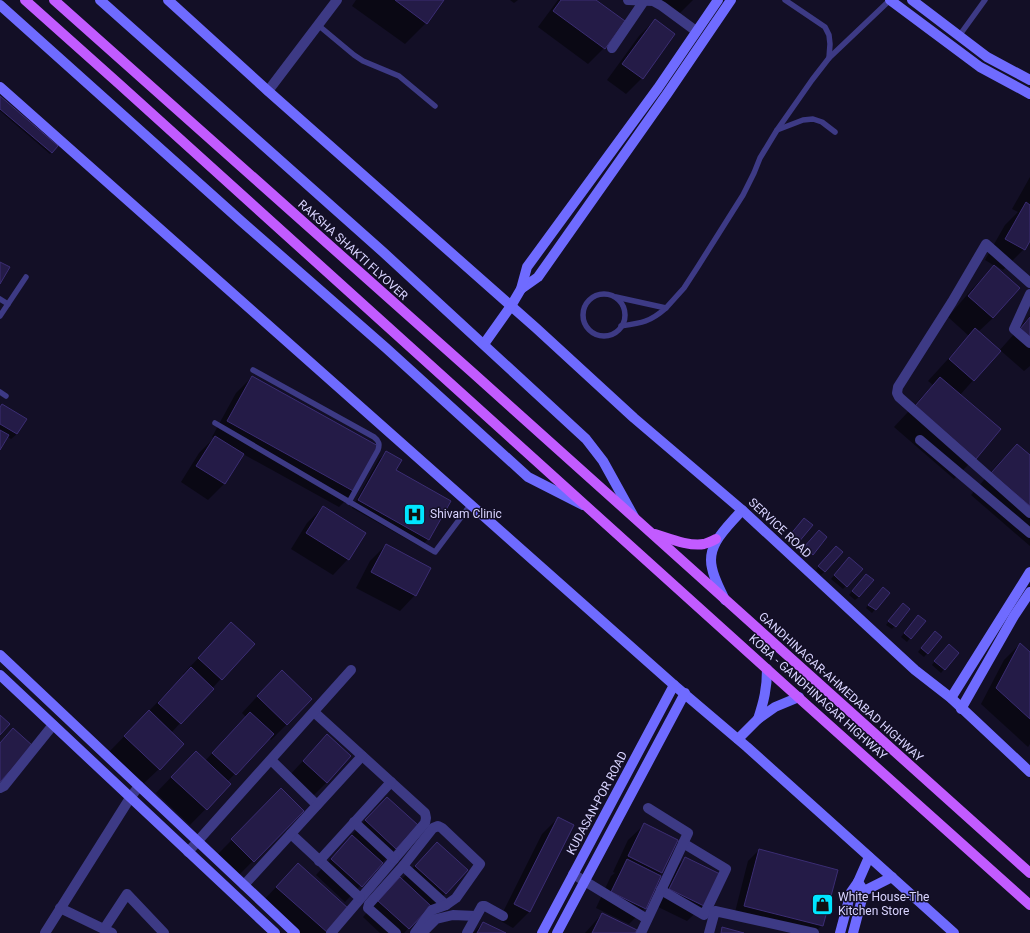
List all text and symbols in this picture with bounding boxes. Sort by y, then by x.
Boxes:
street label: RAKSHA SHAKTI FLYOVER [295,197,411,303]
street label: SERVICE ROAD [746,495,814,561]
hospital icon: Shivam Clinic [401,501,427,527]
place label: Shivam Clinic [430,507,502,521]
street label: GANDHINAGAR-AHMEDABAD HIGHWAY [756,609,927,765]
street label: KOBA - GANDHINAGAR HIGHWAY [746,631,890,763]
street label: KUDASAN-POR ROAD [564,749,630,857]
place label: White House-The Kitchen Store [838,890,929,918]
shop icon: White House-The Kitchen Store [809,891,835,917]

